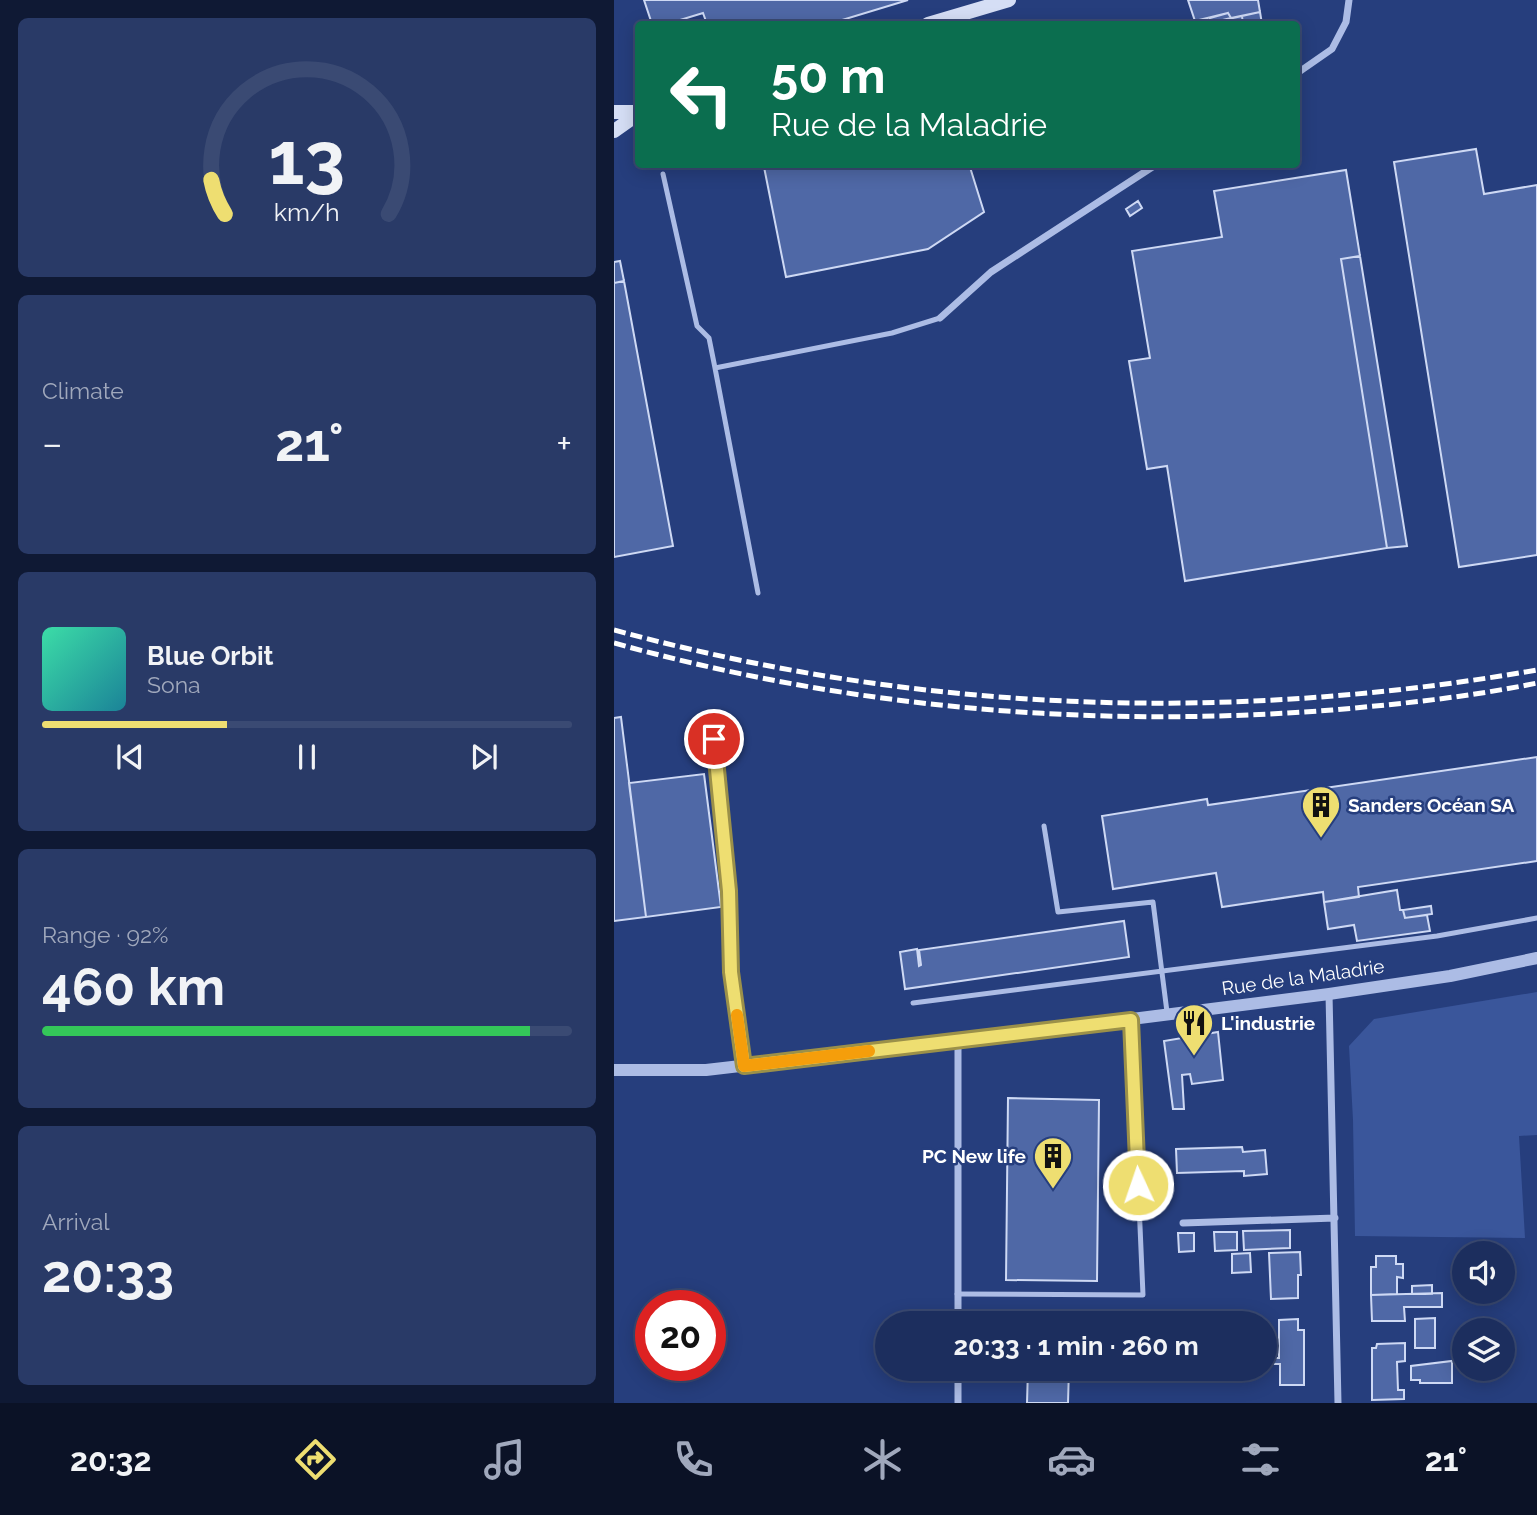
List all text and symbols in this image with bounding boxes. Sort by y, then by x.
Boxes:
text: 50 m [771,47,886,104]
icon: left [656,49,747,140]
text: Rue de la Maladrie [771,106,1047,143]
text: 13 [269,116,345,201]
text: km/h [274,196,340,226]
text: Climate [42,377,124,404]
text: 21° [275,412,344,473]
text: − [42,421,62,466]
text: + [556,421,572,466]
text: Blue Orbit [147,641,274,671]
text: Sona [147,671,201,698]
pin [684,709,744,769]
icon: arrive [695,720,733,758]
icon: previous [111,738,149,776]
icon: pause [288,738,326,776]
icon: next [465,738,503,776]
building icon: Sanders Océan SA [1300,784,1342,839]
place label: Sanders Océan SA [1348,794,1515,816]
text: Range · 92% [42,921,168,948]
street label: Rue de la Maladrie [1220,955,1386,999]
text: 460 km [42,956,225,1017]
restaurant icon: L'industrie [1173,1002,1215,1057]
place label: L'industrie [1221,1012,1315,1034]
building icon: PC New life [1032,1135,1074,1190]
place label: PC New life [922,1145,1026,1167]
position arrow [1101,1148,1175,1222]
text: Arrival [42,1208,109,1235]
map controls [1452,1241,1515,1381]
button: sound [1452,1241,1515,1304]
text: 20:33 [42,1243,174,1304]
speed limit sign: 20 [635,1290,726,1381]
button: layers [1452,1318,1515,1381]
text: 20:33 · 1 min · 260 m [953,1331,1199,1361]
icon: directions [291,1435,340,1484]
icon: music [480,1435,529,1484]
icon: phone [669,1435,718,1484]
icon: climate [858,1435,907,1484]
icon: car [1047,1435,1096,1484]
icon: filters [1236,1435,1285,1484]
text: 20:32 [70,1441,151,1478]
text: 21° [1425,1441,1467,1478]

